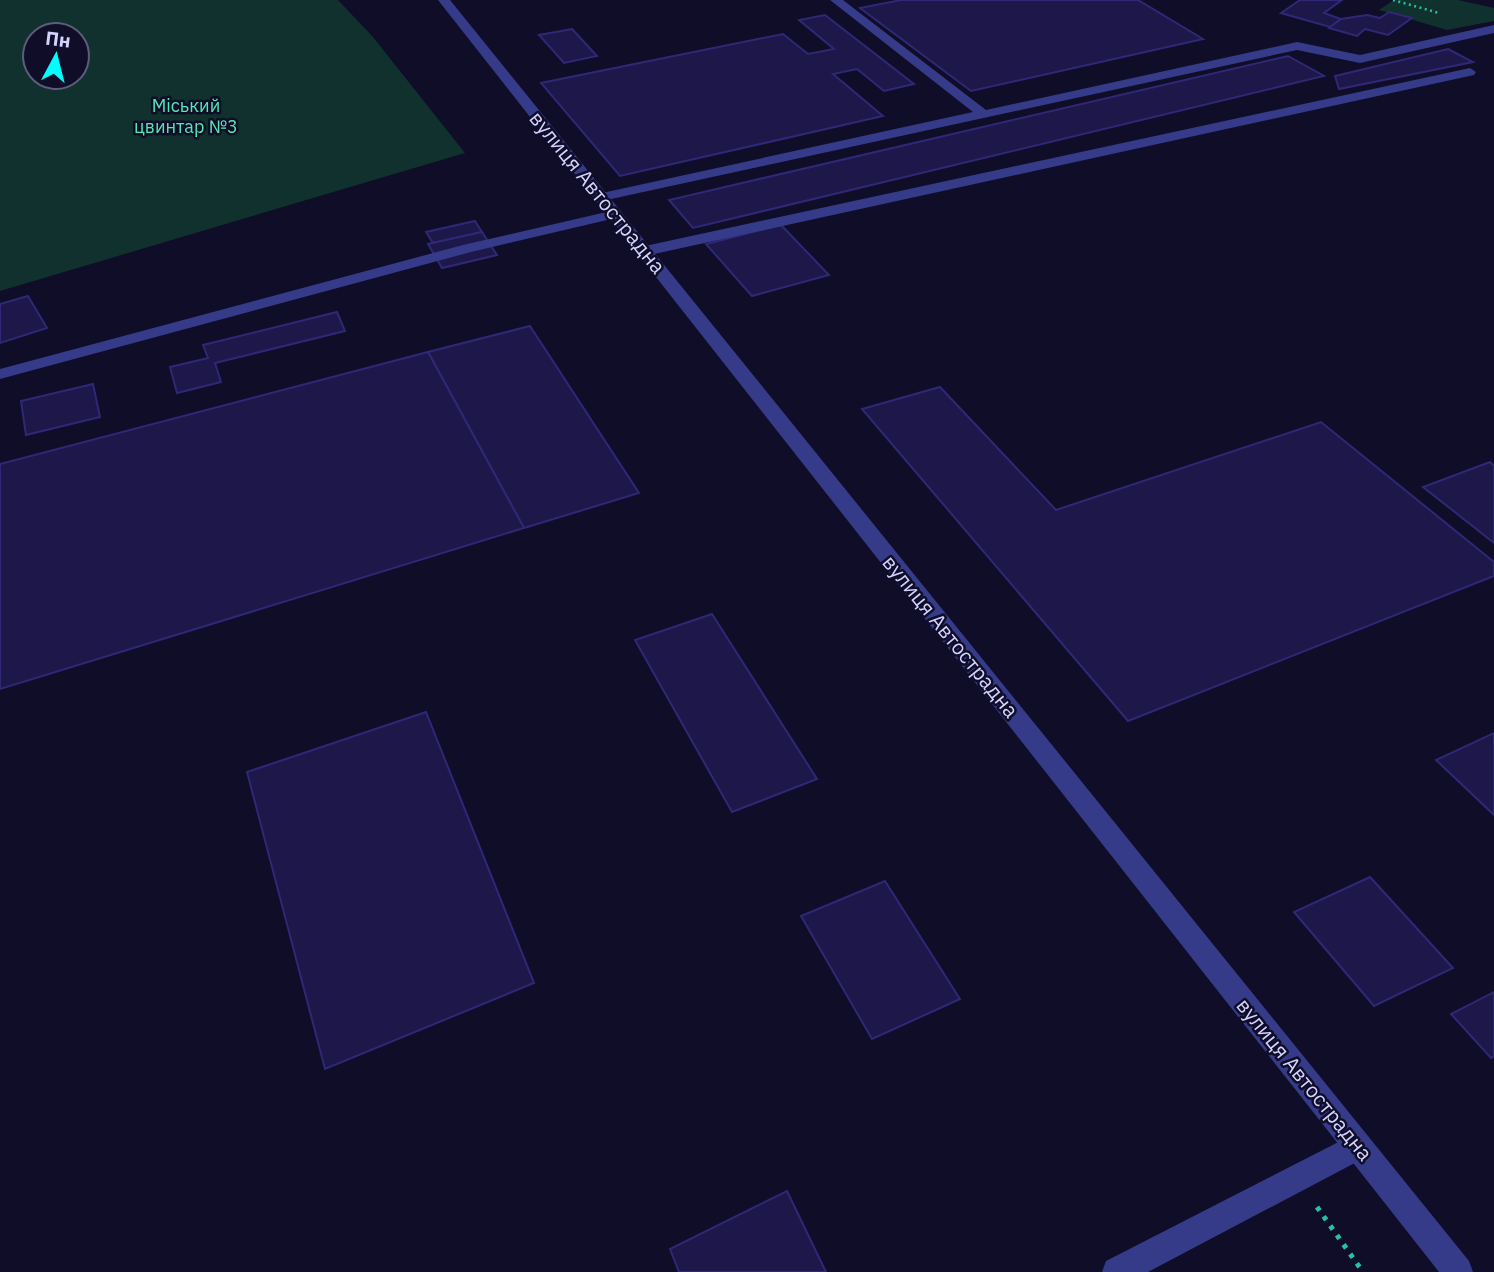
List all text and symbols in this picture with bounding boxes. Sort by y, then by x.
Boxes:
north arrow [21,21,91,91]
text: Пн [44,26,72,53]
park label: Міський цвинтар №3 [134,94,238,138]
street label: вулиця Автострадна [524,105,672,279]
street label: вулиця Автострадна [877,549,1025,723]
street label: вулиця Автострадна [1231,992,1379,1166]

